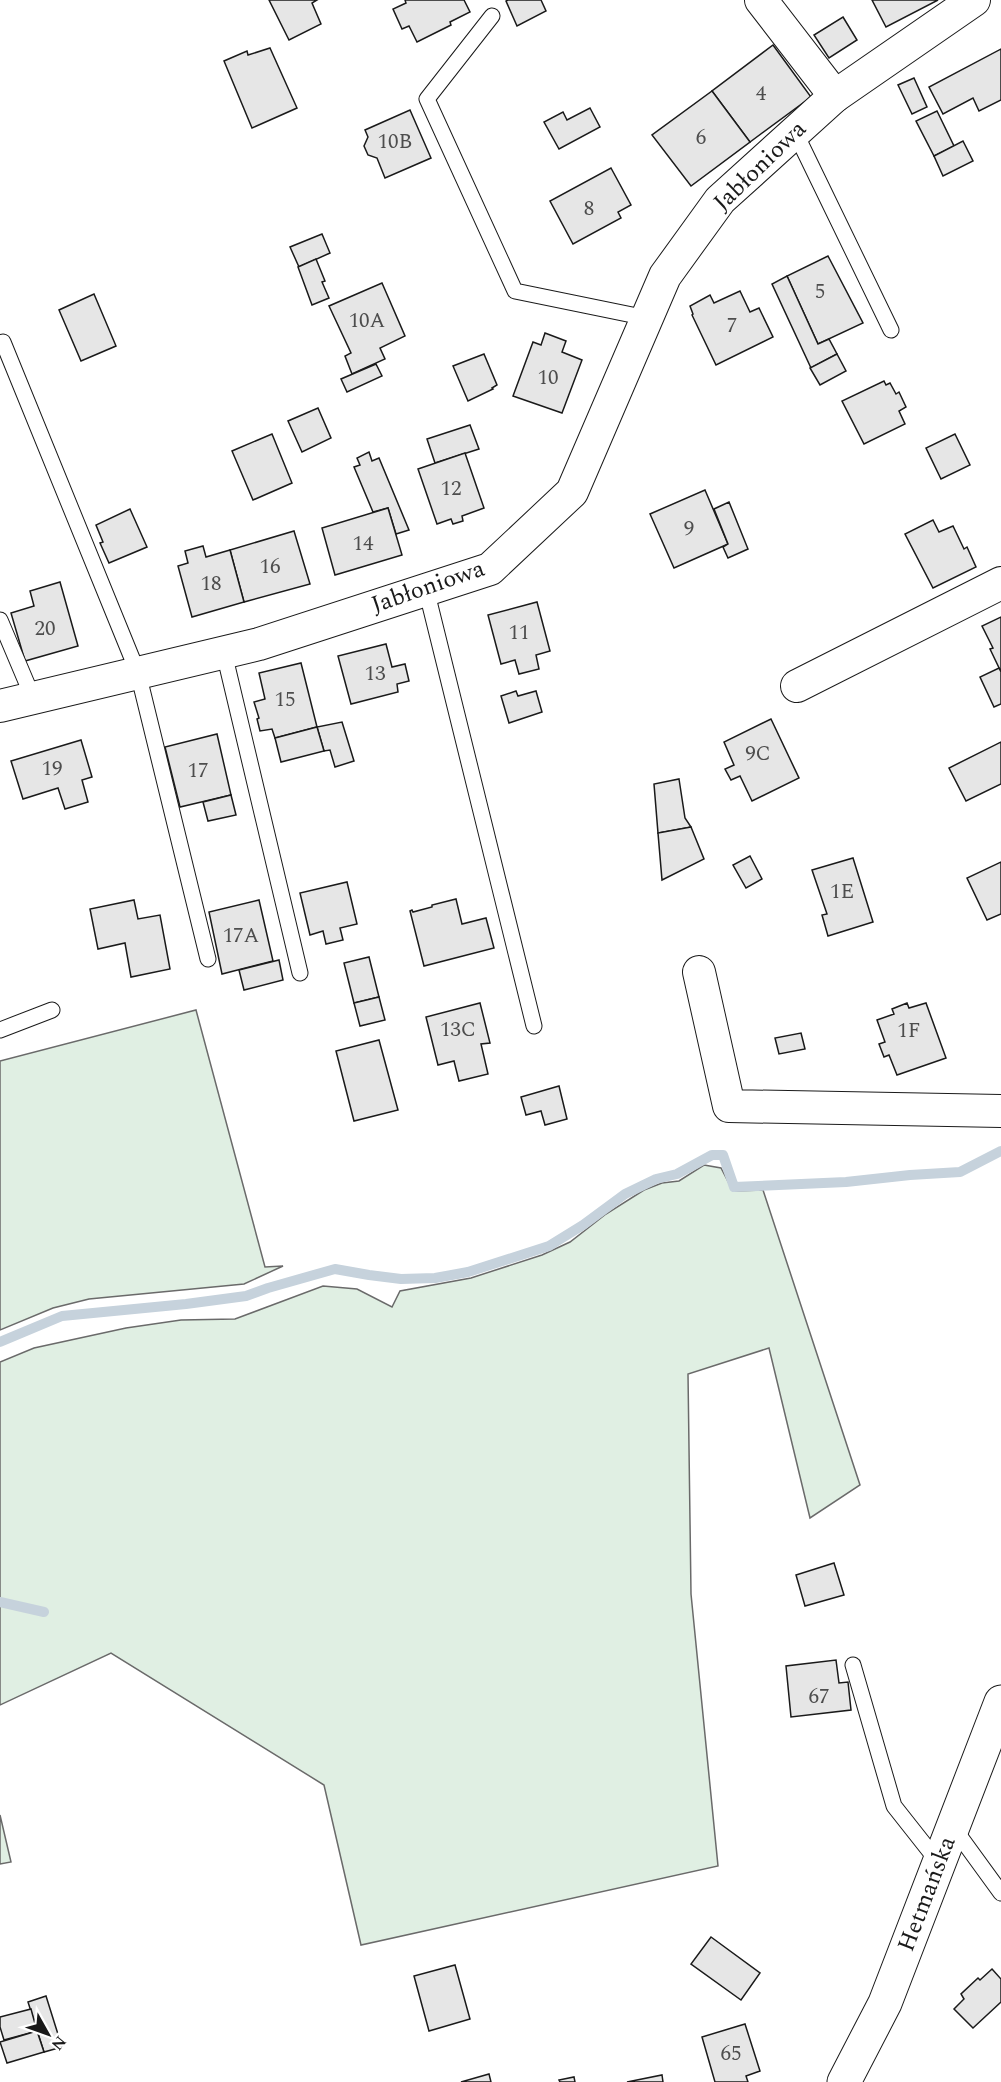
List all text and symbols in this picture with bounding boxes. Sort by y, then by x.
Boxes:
house number: 4 [756,78,767,110]
street label: Jabłoniowa [705,112,815,220]
house number: 6 [696,122,706,154]
house number: 10B [378,126,412,158]
house number: 8 [584,193,594,225]
house number: 5 [815,276,825,308]
house number: 10A [349,305,386,337]
house number: 7 [727,310,737,342]
house number: 10 [538,362,559,394]
house number: 12 [441,473,462,505]
house number: 9 [684,513,694,545]
house number: 14 [353,528,374,560]
house number: 16 [260,551,281,583]
street label: Jabłoniowa [366,551,490,623]
house number: 18 [201,568,222,600]
house number: 20 [35,613,56,645]
house number: 11 [509,617,530,649]
house number: 13 [365,658,386,690]
house number: 15 [275,684,296,716]
house number: 9C [745,738,771,770]
house number: 19 [42,753,63,785]
house number: 17 [188,755,209,787]
house number: 1E [830,876,854,908]
house number: 17A [223,920,260,952]
house number: 13C [440,1014,476,1046]
house number: 1F [897,1015,921,1047]
house number: 67 [809,1681,830,1713]
street label: Hetmańska [888,1831,966,1957]
north arrow [18,2004,78,2064]
text: N [45,2030,72,2056]
house number: 65 [721,2038,742,2070]

